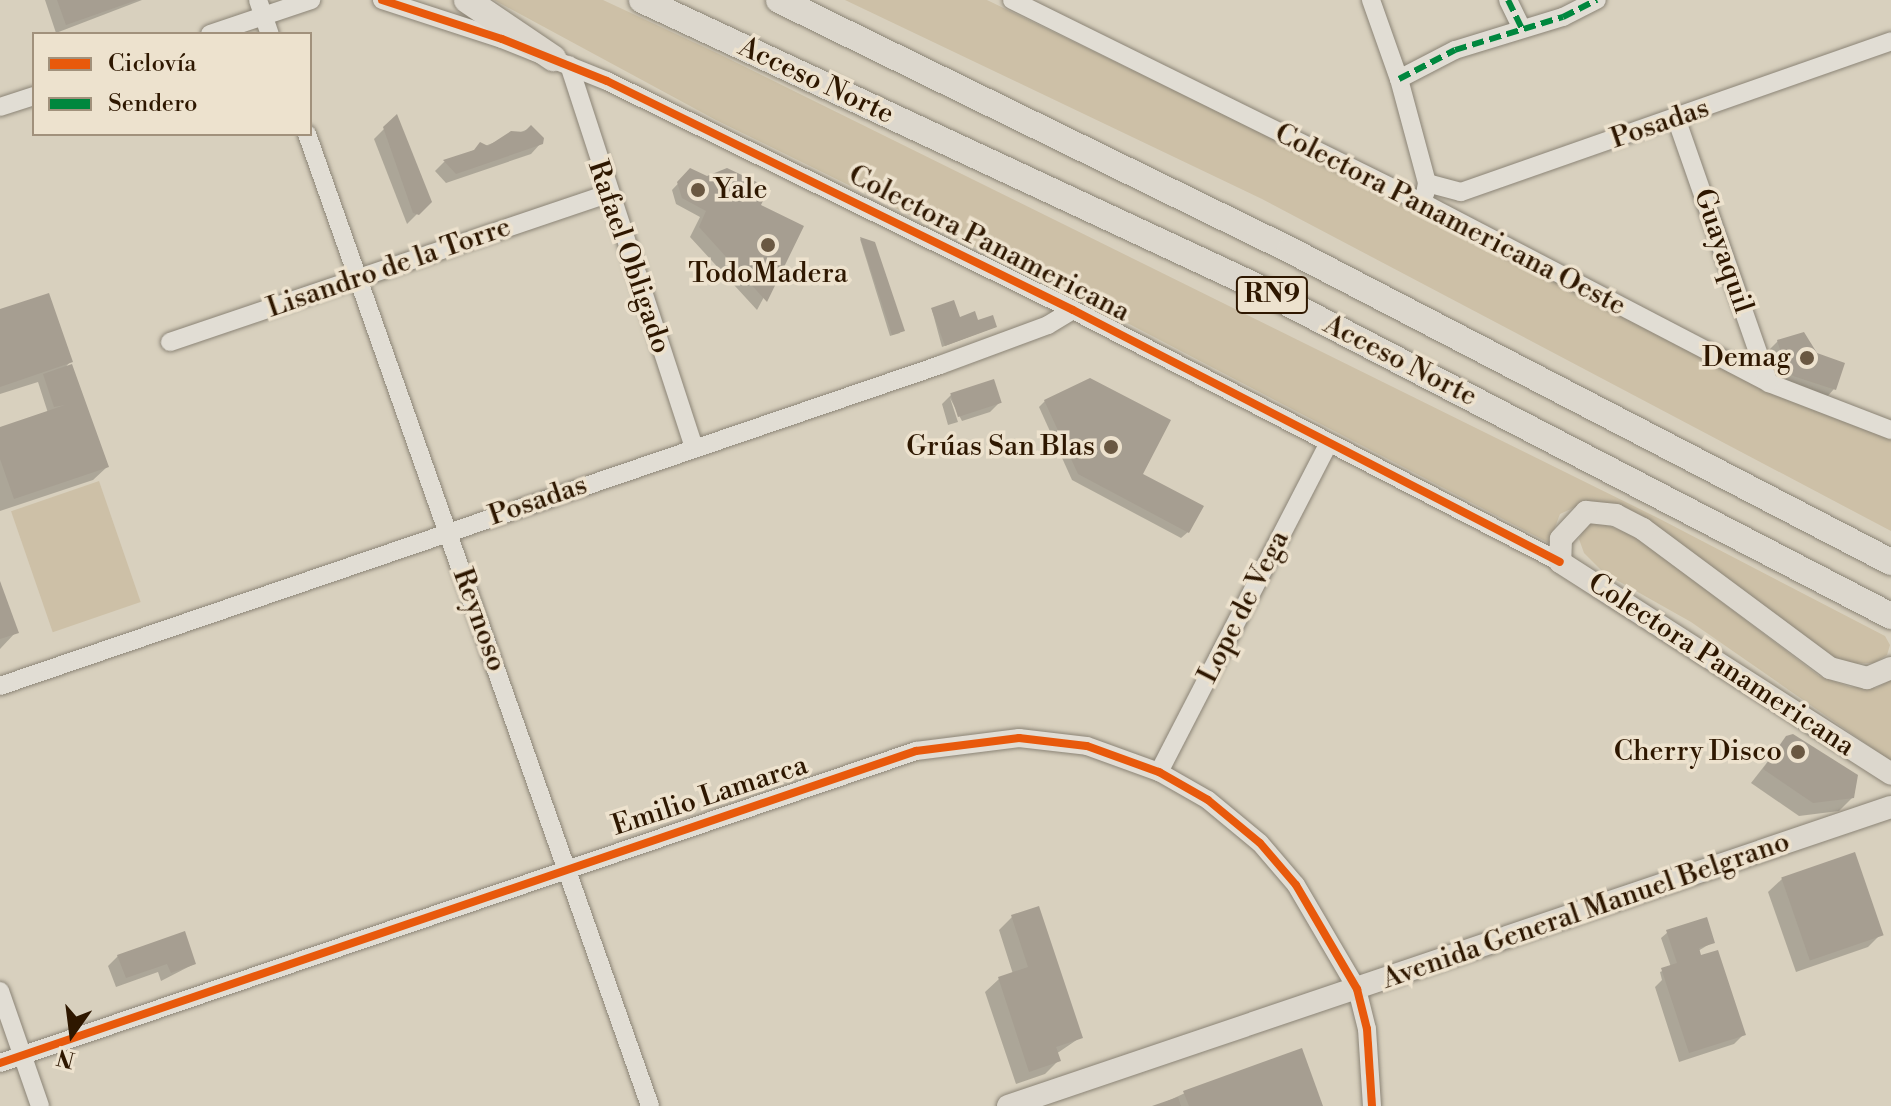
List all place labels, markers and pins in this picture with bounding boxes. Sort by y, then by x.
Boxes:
place label: Yale [714,173,768,207]
marker: Yale [689,181,707,199]
marker: TodoMadera [759,236,777,254]
place label: TodoMadera [688,257,848,291]
place label: Demag [1702,341,1791,375]
marker: Demag [1798,349,1816,367]
place label: Grúas San Blas [906,430,1095,464]
marker: Grúas San Blas [1102,438,1120,456]
place label: Cherry Disco [1614,735,1782,769]
marker: Cherry Disco [1789,743,1807,761]

